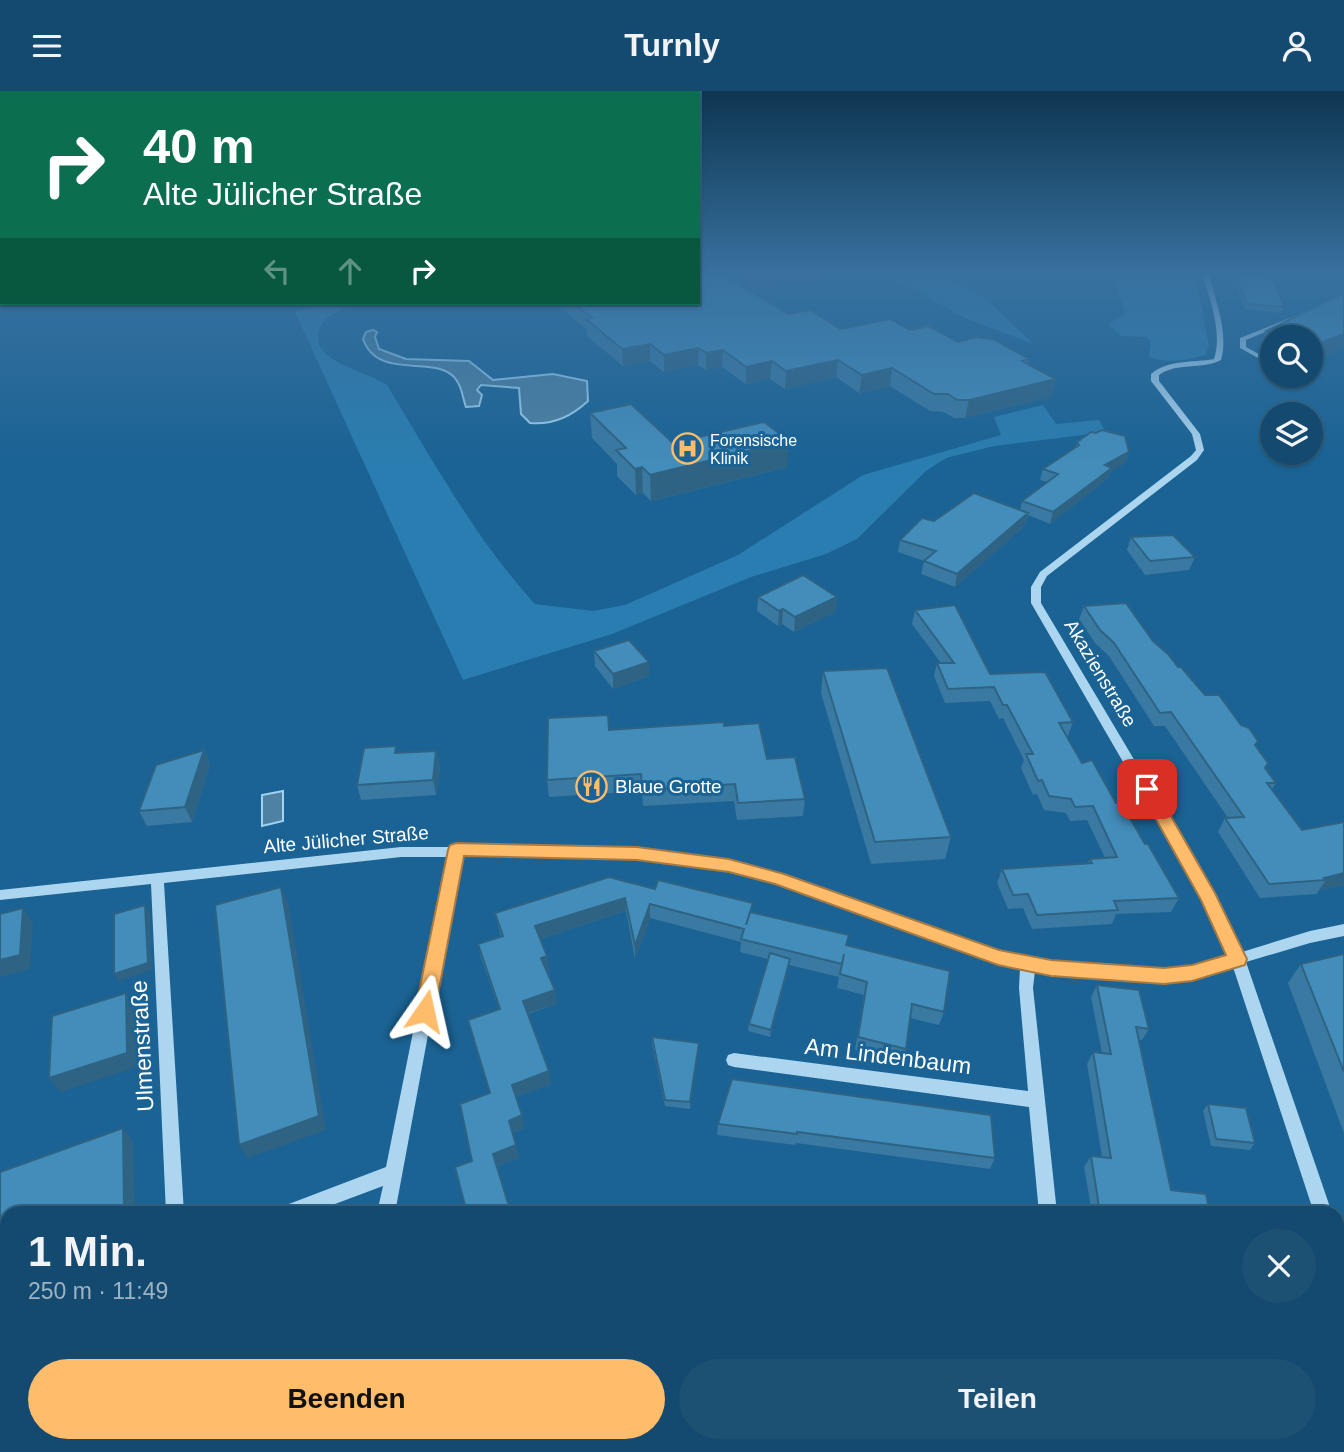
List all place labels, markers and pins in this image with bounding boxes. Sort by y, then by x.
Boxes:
hospital icon: Forensische Klinik [670,432,704,466]
place label: Forensische Klinik [710,432,797,467]
pin [1117,759,1177,819]
restaurant icon: Blaue Grotte [575,769,609,803]
place label: Blaue Grotte [615,776,722,797]

